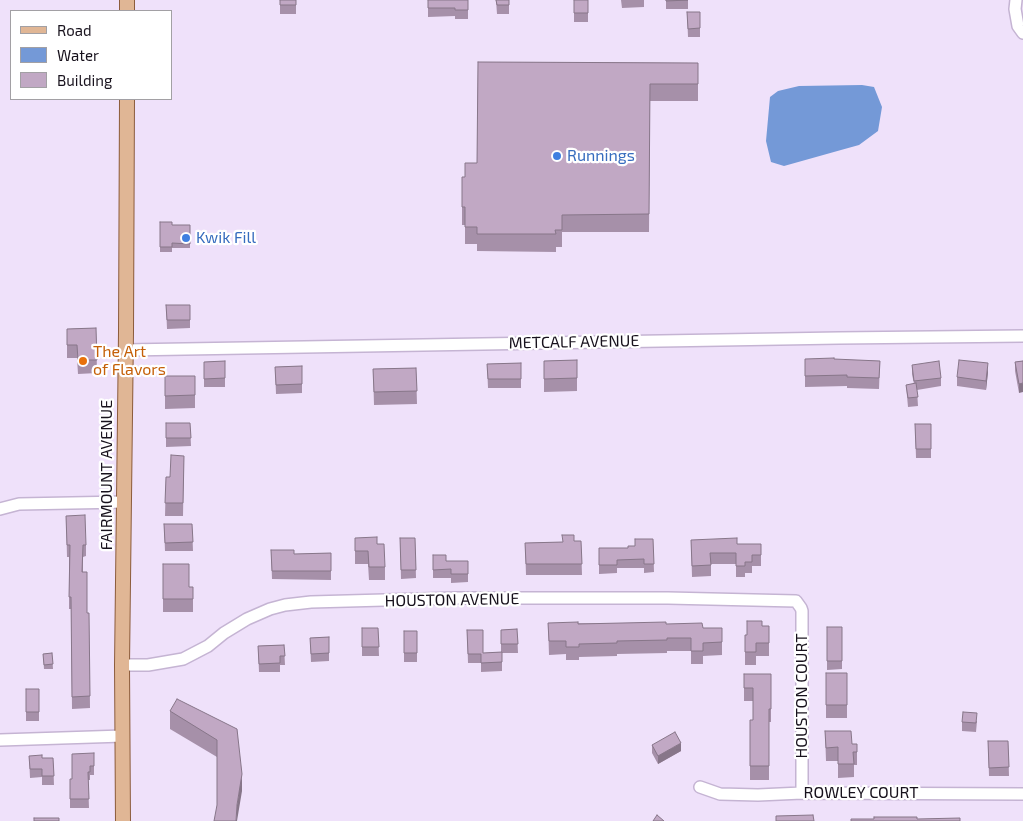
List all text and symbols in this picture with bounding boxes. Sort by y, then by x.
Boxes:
legend [10,10,172,100]
text: Road [57,21,92,39]
text: Water [57,46,99,64]
text: Building [57,71,112,89]
place label: Runnings [567,146,635,166]
marker: Runnings [551,150,563,162]
place label: Kwik Fill [196,228,256,248]
marker: Kwik Fill [180,232,192,244]
street label: METCALF AVENUE [509,331,639,353]
place label: The Art of Flavors [93,342,166,380]
marker: The Art of Flavors [77,355,89,367]
street label: FAIRMOUNT AVENUE [97,400,117,550]
street label: HOUSTON AVENUE [385,589,519,611]
street label: HOUSTON COURT [792,634,812,758]
street label: ROWLEY COURT [804,783,918,803]

